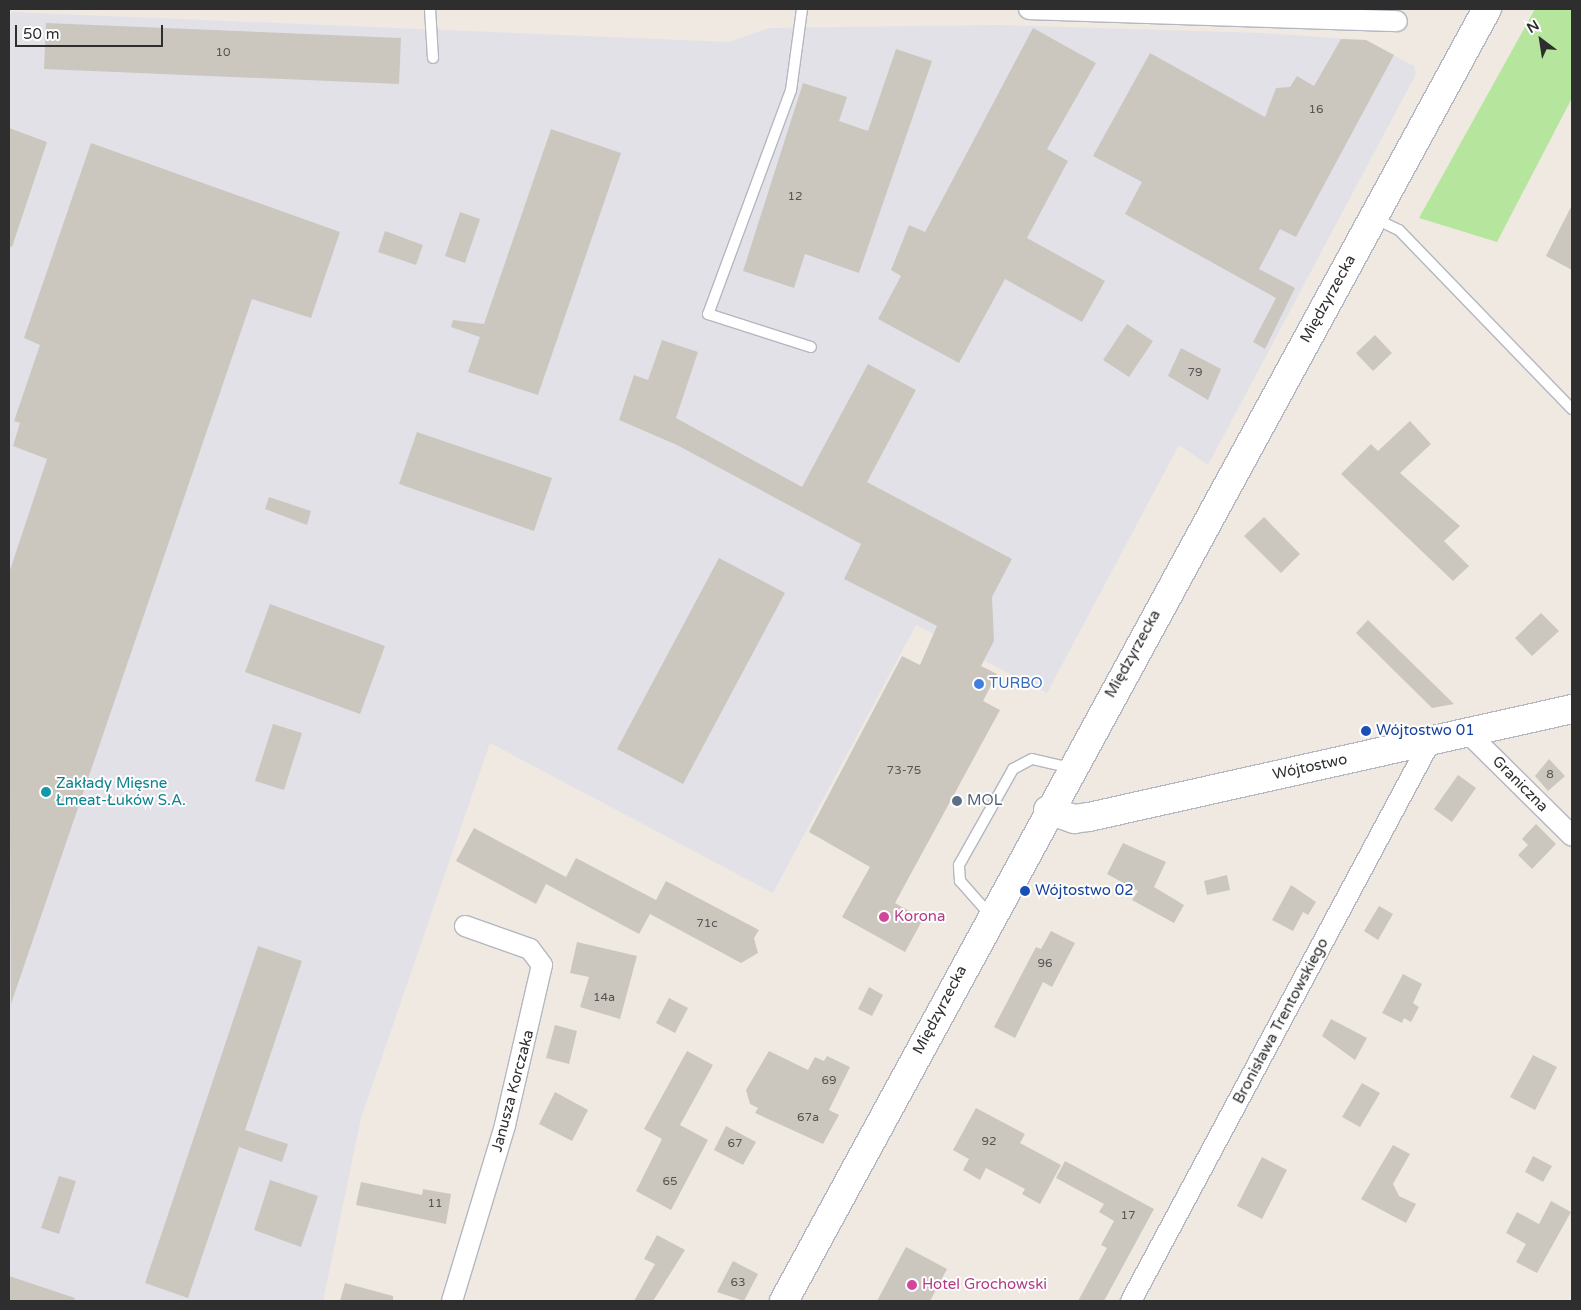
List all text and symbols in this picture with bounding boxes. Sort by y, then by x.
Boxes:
scale bar [18,15,165,47]
north arrow [1516,15,1566,65]
text: N [1524,17,1542,37]
text: 50 m [23,25,60,43]
house number: 10 [215,46,231,60]
house number: 16 [1308,103,1324,117]
house number: 12 [787,190,803,204]
street label: Międzyrzecka [1296,252,1360,346]
house number: 79 [1187,366,1203,380]
street label: Międzyrzecka [1101,607,1165,701]
place label: TURBO [989,675,1043,693]
marker: TURBO [973,678,985,690]
place label: Wójtostwo 01 [1376,722,1475,740]
marker: Wójtostwo 01 [1360,725,1372,737]
street label: Wójtostwo [1271,750,1349,784]
street label: Graniczna [1488,752,1552,816]
house number: 73-75 [887,764,921,778]
house number: 8 [1546,768,1554,782]
place label: Zakłady Mięsne Łmeat-Łuków S.A. [56,774,186,809]
marker: Zakłady Mięsne Łmeat-Łuków S.A. [40,786,52,798]
place label: MOL [967,792,1002,810]
marker: MOL [951,795,963,807]
place label: Wójtostwo 02 [1035,882,1134,900]
marker: Wójtostwo 02 [1019,885,1031,897]
place label: Korona [894,908,945,926]
marker: Korona [878,911,890,923]
house number: 71c [696,917,718,931]
street label: Bronisława Trentowskiego [1230,935,1332,1107]
house number: 96 [1037,957,1053,971]
street label: Międzyrzecka [909,963,971,1057]
house number: 14a [593,991,615,1005]
street label: Janusza Korczaka [488,1028,538,1154]
house number: 69 [821,1074,837,1088]
house number: 67a [797,1111,819,1125]
house number: 92 [981,1135,997,1149]
house number: 67 [727,1137,743,1151]
house number: 65 [662,1175,678,1189]
house number: 11 [427,1197,443,1211]
house number: 17 [1120,1209,1136,1223]
house number: 63 [730,1276,746,1290]
place label: Hotel Grochowski [922,1276,1047,1294]
marker: Hotel Grochowski [906,1279,918,1291]

